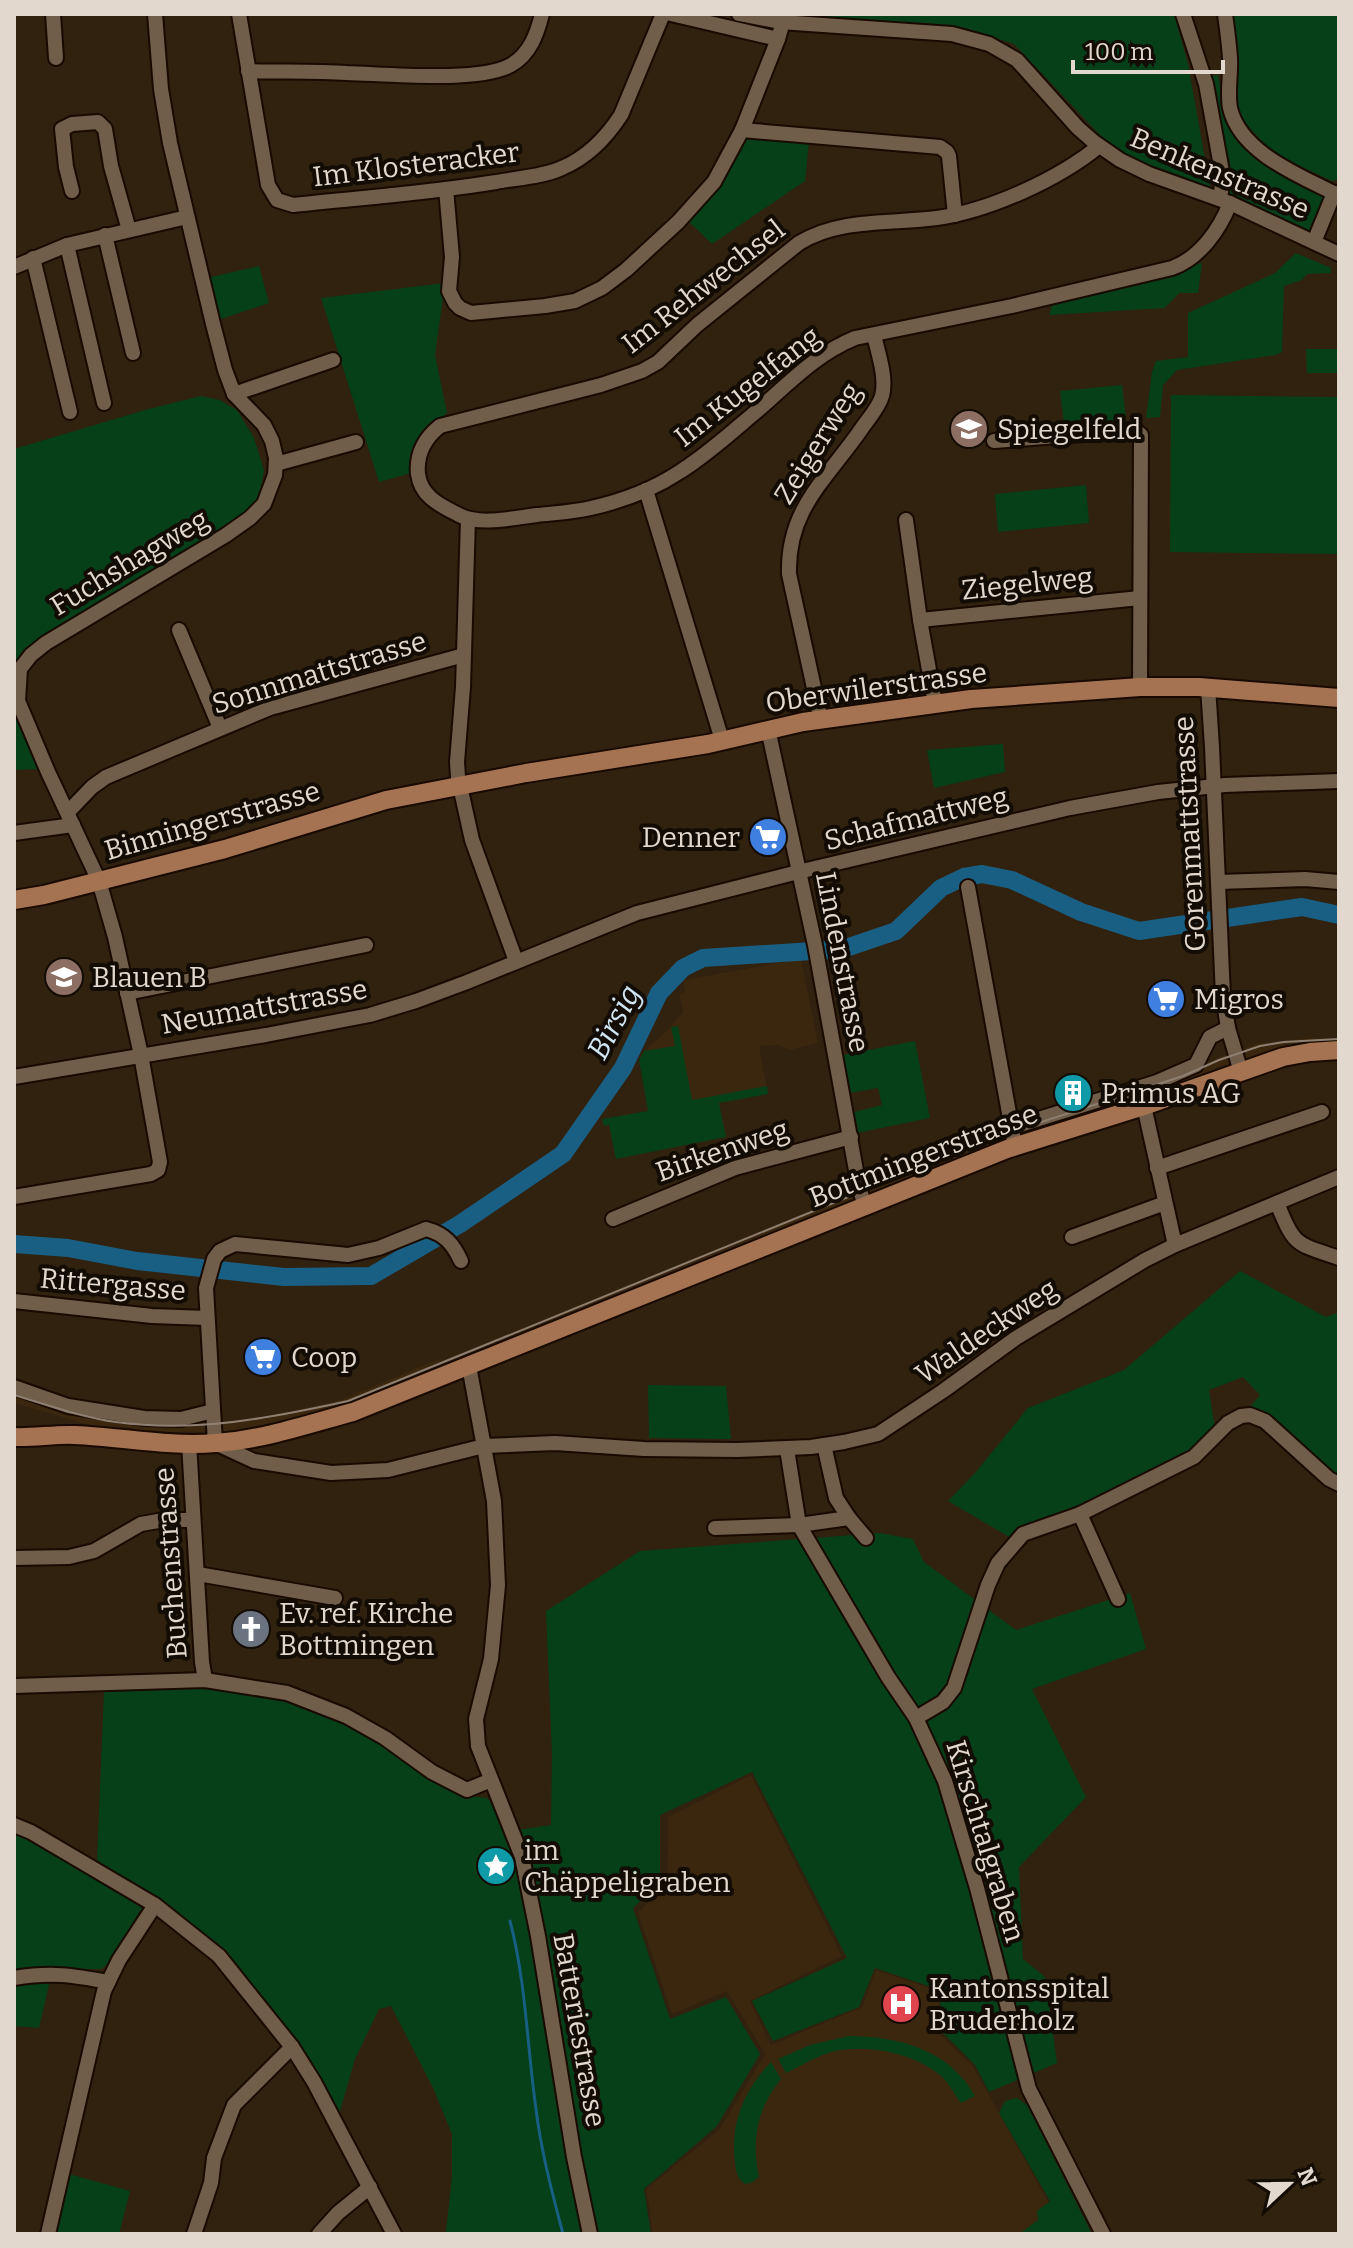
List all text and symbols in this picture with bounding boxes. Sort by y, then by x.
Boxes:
scale bar [1073,24,1223,74]
text: 100 m [1085,38,1153,66]
street label: Benkenstrasse [1125,121,1314,226]
street label: Im Klosteracker [311,135,521,194]
street label: Im Rehwechsel [615,213,791,360]
street label: Im Kugelfang [668,319,827,453]
street label: Zeigerweg [767,377,868,510]
school or university icon: Spiegelfeld [948,408,990,450]
place label: Spiegelfeld [997,413,1141,446]
street label: Fuchshagweg [44,502,214,622]
street label: Ziegelweg [960,560,1094,607]
street label: Sonnmattstrasse [208,624,430,721]
street label: Oberwilerstrasse [763,656,989,719]
street label: Gorenmattstrasse [1167,715,1212,953]
street label: Binningerstrasse [101,774,324,867]
street label: Schafmattweg [821,780,1011,857]
supermarket icon: Denner [747,816,789,858]
place label: Denner [642,821,740,854]
street label: Lindenstrasse [809,869,876,1055]
school or university icon: Blauen B [43,956,85,998]
place label: Blauen B [92,961,207,994]
street label: Neumattstrasse [158,972,370,1041]
supermarket icon: Migros [1145,978,1187,1020]
water label: Birsig [580,979,648,1065]
place label: Migros [1194,983,1284,1016]
building icon: Primus AG [1052,1072,1094,1114]
place label: Primus AG [1101,1077,1241,1110]
street label: Bottmingerstrasse [804,1097,1042,1214]
street label: Birkenweg [652,1112,793,1189]
street label: Rittergasse [39,1262,187,1307]
street label: Waldeckweg [909,1272,1063,1391]
supermarket icon: Coop [242,1336,284,1378]
place label: Coop [291,1341,357,1374]
street label: Buchenstrasse [147,1466,194,1660]
place label: Ev. ref. Kirche Bottmingen [279,1597,453,1662]
church icon: Ev. ref. Kirche Bottmingen [230,1608,272,1650]
street label: Kirschtalgraben [939,1736,1032,1946]
place label: im Chäppeligraben [524,1834,731,1899]
place icon: im Chäppeligraben [475,1845,517,1887]
street label: Batteriestrasse [546,1931,613,2129]
place label: Kantonsspital Bruderholz [929,1972,1109,2037]
hospital icon: Kantonsspital Bruderholz [880,1983,922,2025]
north arrow [1249,2144,1329,2224]
text: N [1291,2164,1323,2190]

